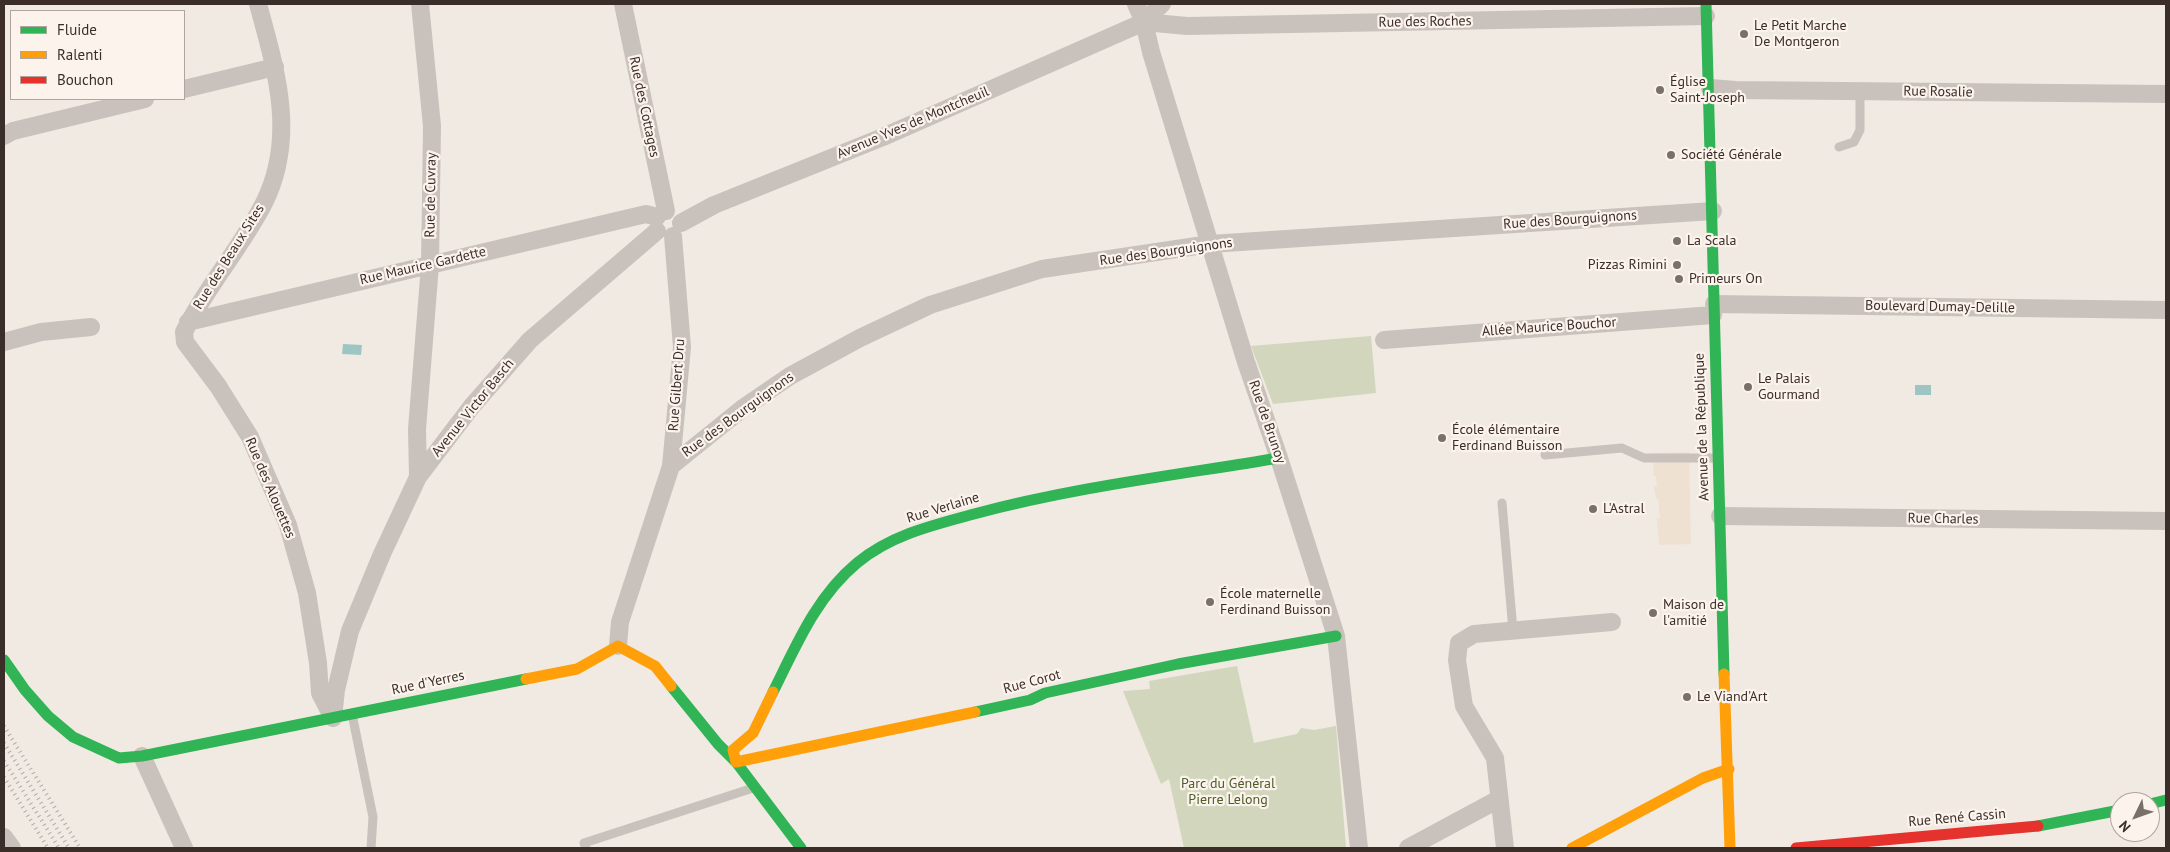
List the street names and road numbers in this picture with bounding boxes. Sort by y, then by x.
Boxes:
street label: Rue des Roches [1378,13,1472,31]
street label: Rue des Cottages [625,55,663,159]
street label: Avenue Yves de Montcheuil [834,83,992,163]
street label: Rue Rosalie [1903,83,1973,101]
street label: Rue de Cuvray [422,152,440,238]
street label: Rue des Beaux Sites [190,202,268,312]
street label: Rue des Bourguignons [1503,207,1637,233]
street label: Rue des Bourguignons [1099,234,1233,270]
street label: Rue Maurice Gardette [358,243,488,289]
street label: Boulevard Dumay-Delille [1865,297,2015,317]
street label: Allée Maurice Bouchor [1481,314,1617,340]
street label: Rue Gilbert Dru [665,338,689,432]
street label: Avenue de la République [1691,353,1713,501]
street label: Avenue Victor Basch [428,356,518,460]
street label: Rue des Bourguignons [679,369,797,461]
street label: Rue de Brunoy [1245,378,1289,466]
street label: Rue des Alouettes [241,435,299,541]
street label: Rue Verlaine [905,489,981,527]
street label: Rue Charles [1907,510,1979,528]
street label: Rue Corot [1002,666,1062,698]
street label: Rue d'Yerres [390,667,466,699]
street label: Rue René Cassin [1908,805,2006,831]

